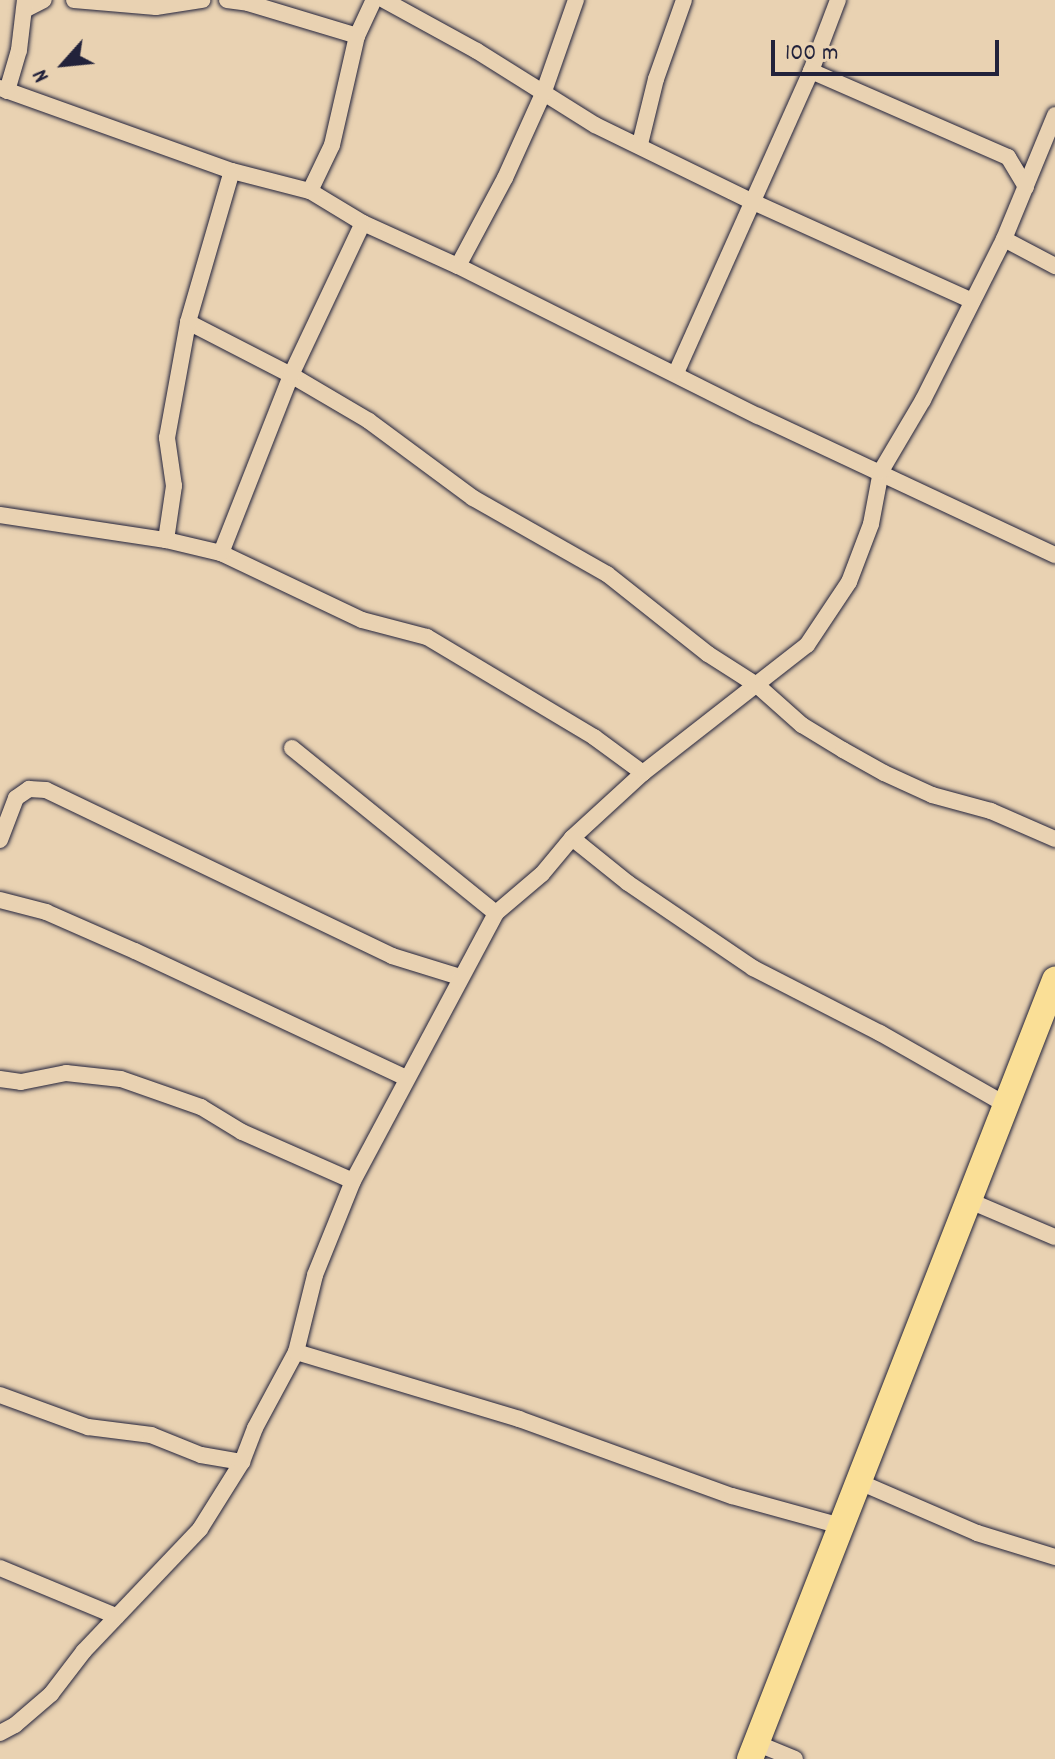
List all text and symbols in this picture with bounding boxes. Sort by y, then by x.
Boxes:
north arrow [24,24,104,104]
scale bar [775,24,1003,74]
text: 100 m [785,37,838,71]
text: N [26,63,58,87]

